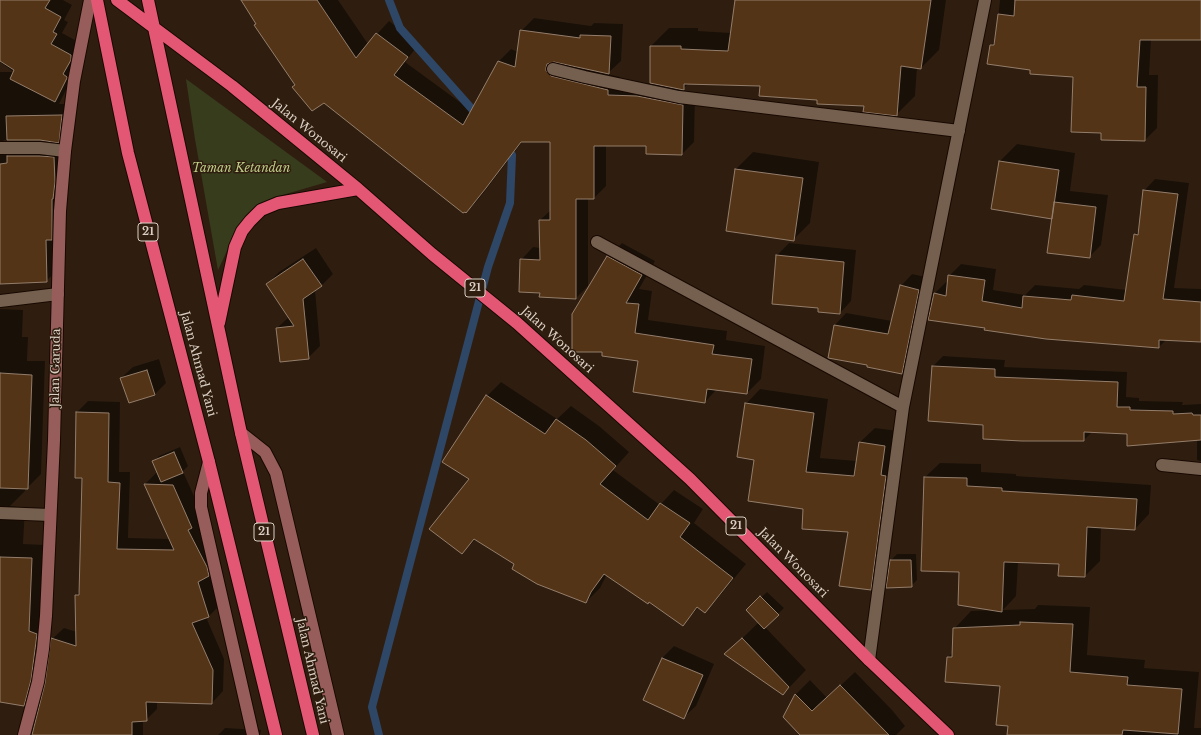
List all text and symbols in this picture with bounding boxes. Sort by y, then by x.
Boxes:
street label: Jalan Wonosari [269,96,349,166]
park label: Taman Ketandan [192,162,290,176]
road number: 21 [138,223,158,241]
road number: 21 [465,279,485,297]
street label: Jalan Wonosari [518,304,596,376]
street label: Jalan Ahmad Yani [177,310,219,418]
street label: Jalan Garuda [48,328,64,408]
road number: 21 [726,517,746,535]
road number: 21 [254,523,274,541]
street label: Jalan Wonosari [755,525,831,601]
street label: Jalan Ahmad Yani [293,617,331,725]

